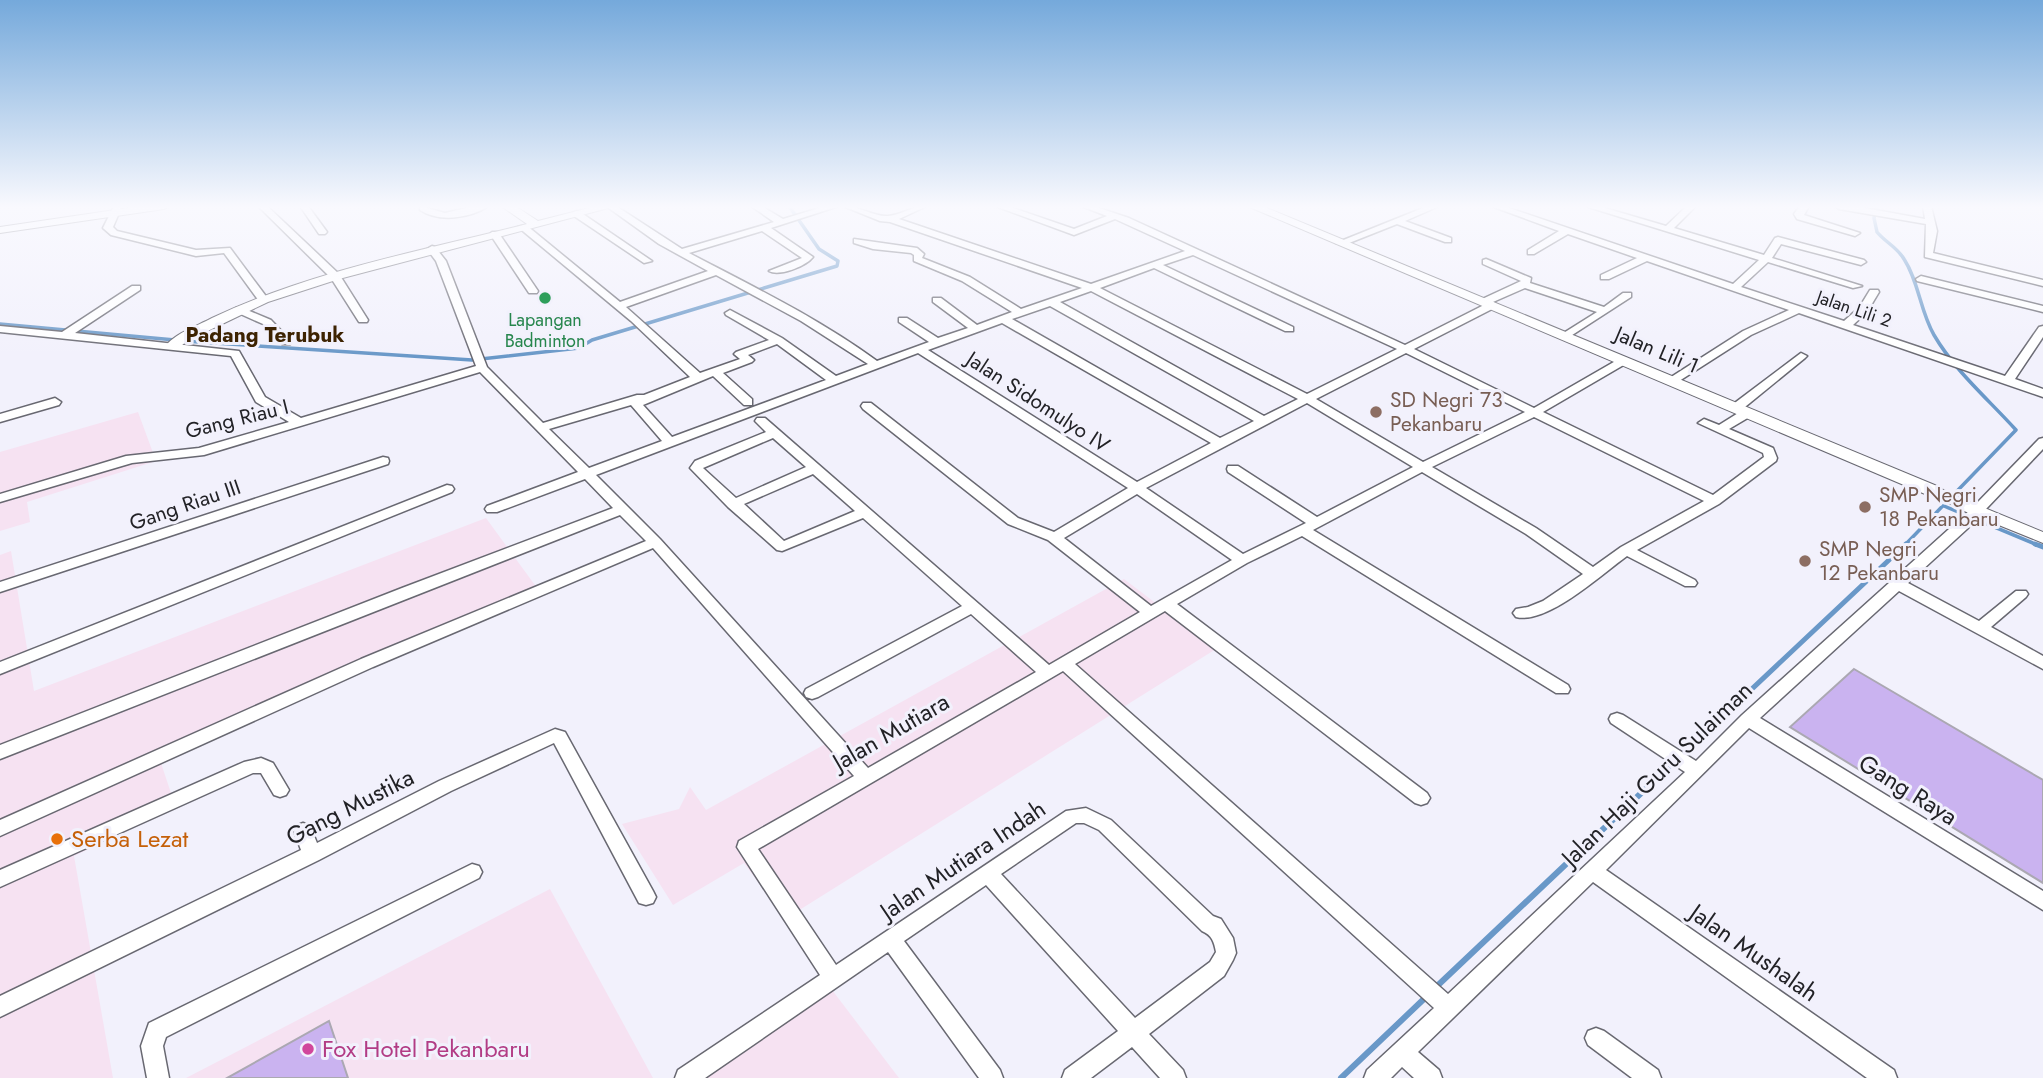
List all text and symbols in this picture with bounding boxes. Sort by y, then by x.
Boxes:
street label: Jalan Lili 2 [1811,283,1895,334]
marker: Lapangan Badminton [537,290,553,306]
place label: Lapangan Badminton [505,307,585,354]
street label: Jalan Lili 1 [1608,318,1704,381]
district label: Padang Terubuk [186,320,344,350]
street label: Jalan Sidomulyo IV [958,343,1116,460]
place label: SD Negri 73 Pekanbaru [1390,385,1503,439]
street label: Gang Riau I [182,392,292,446]
marker: SD Negri 73 Pekanbaru [1368,404,1384,420]
street label: Gang Riau III [125,472,245,538]
place label: SMP Negri 18 Pekanbaru [1879,480,1999,534]
marker: SMP Negri 18 Pekanbaru [1857,499,1873,515]
place label: SMP Negri 12 Pekanbaru [1819,534,1939,588]
marker: SMP Negri 12 Pekanbaru [1797,553,1813,569]
street label: Jalan Haji Guru Sulaiman [1551,673,1760,876]
street label: Jalan Mutiara [823,684,956,781]
street label: Gang Raya [1852,745,1964,834]
street label: Gang Mustika [280,759,420,854]
street label: Jalan Mutiara Indah [870,791,1053,930]
place label: Serba Lezat [71,821,189,856]
marker: Serba Lezat [49,831,65,847]
street label: Jalan Mushalah [1680,894,1826,1010]
place label: Fox Hotel Pekanbaru [322,1031,530,1066]
marker: Fox Hotel Pekanbaru [300,1041,316,1057]

